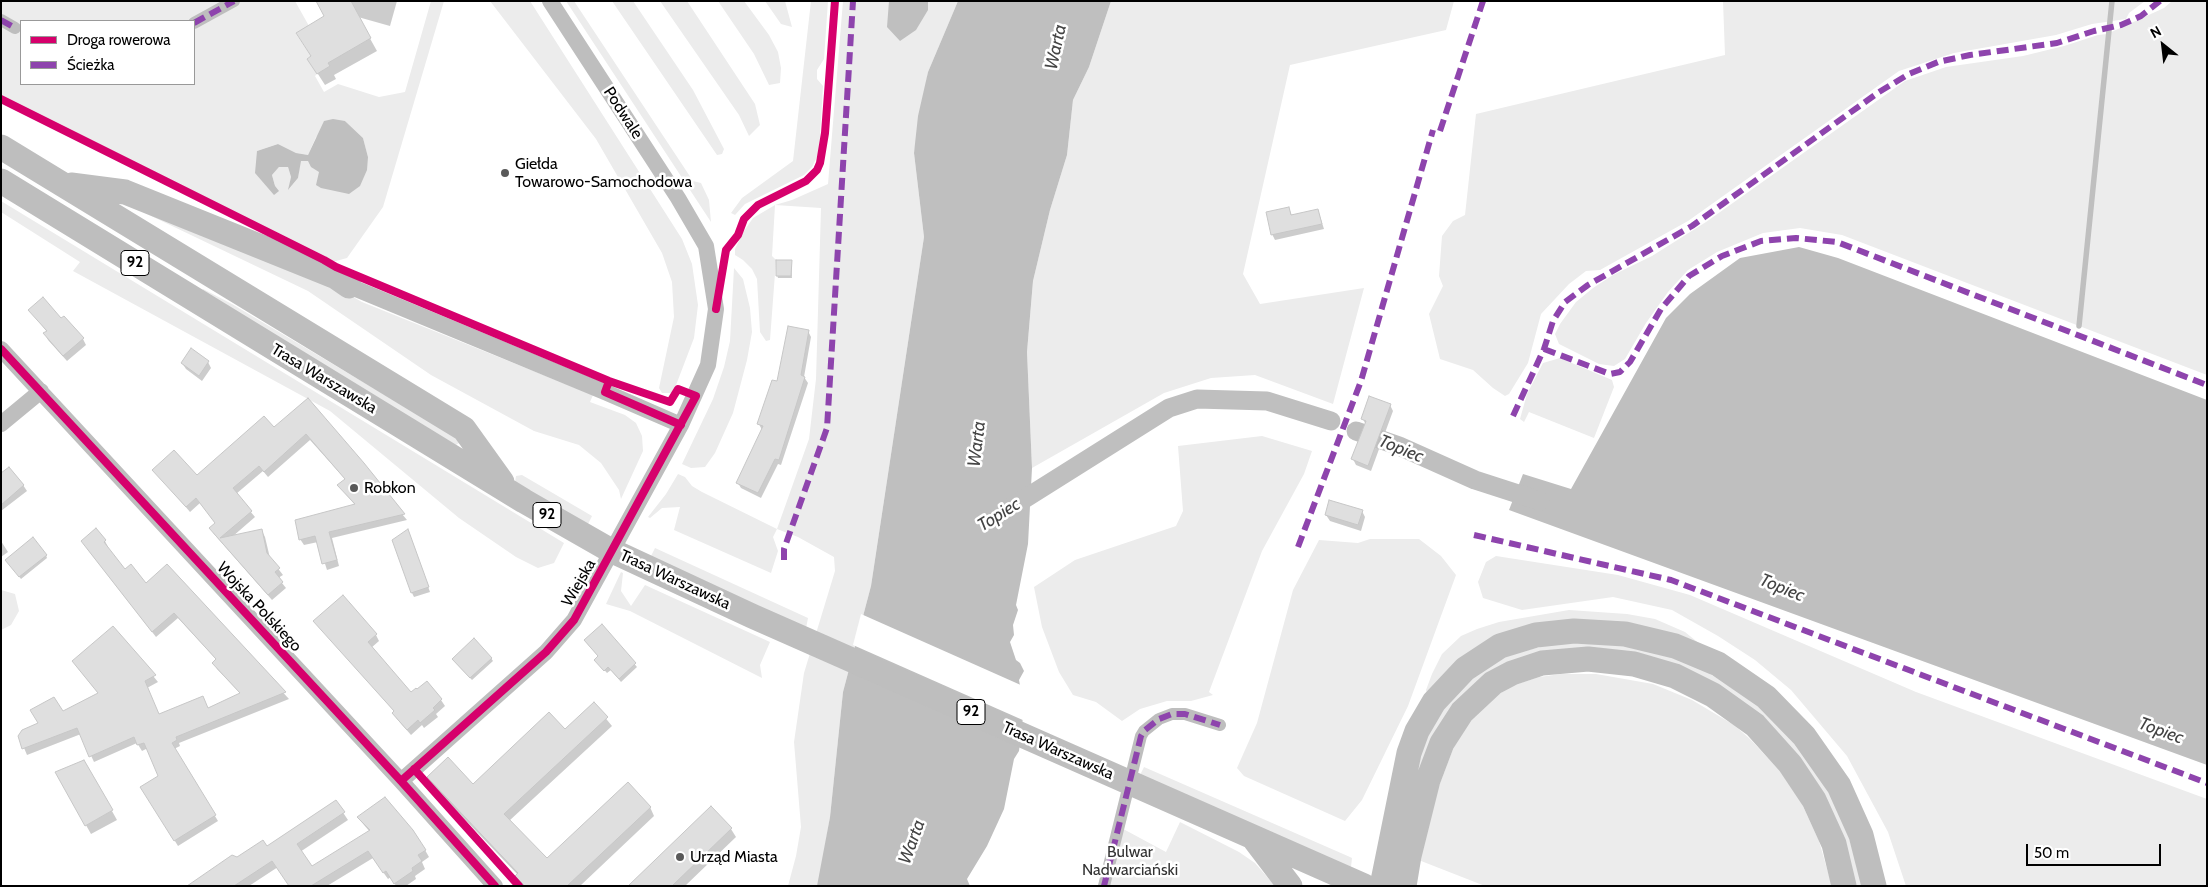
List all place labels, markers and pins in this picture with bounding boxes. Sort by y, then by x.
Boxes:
place label: Giełda Towarowo-Samochodowa [515,154,692,192]
marker: Giełda Towarowo-Samochodowa [499,167,511,179]
place label: Robkon [364,478,416,498]
marker: Robkon [348,482,360,494]
place label: Urząd Miasta [690,847,778,867]
marker: Urząd Miasta [674,851,686,863]

